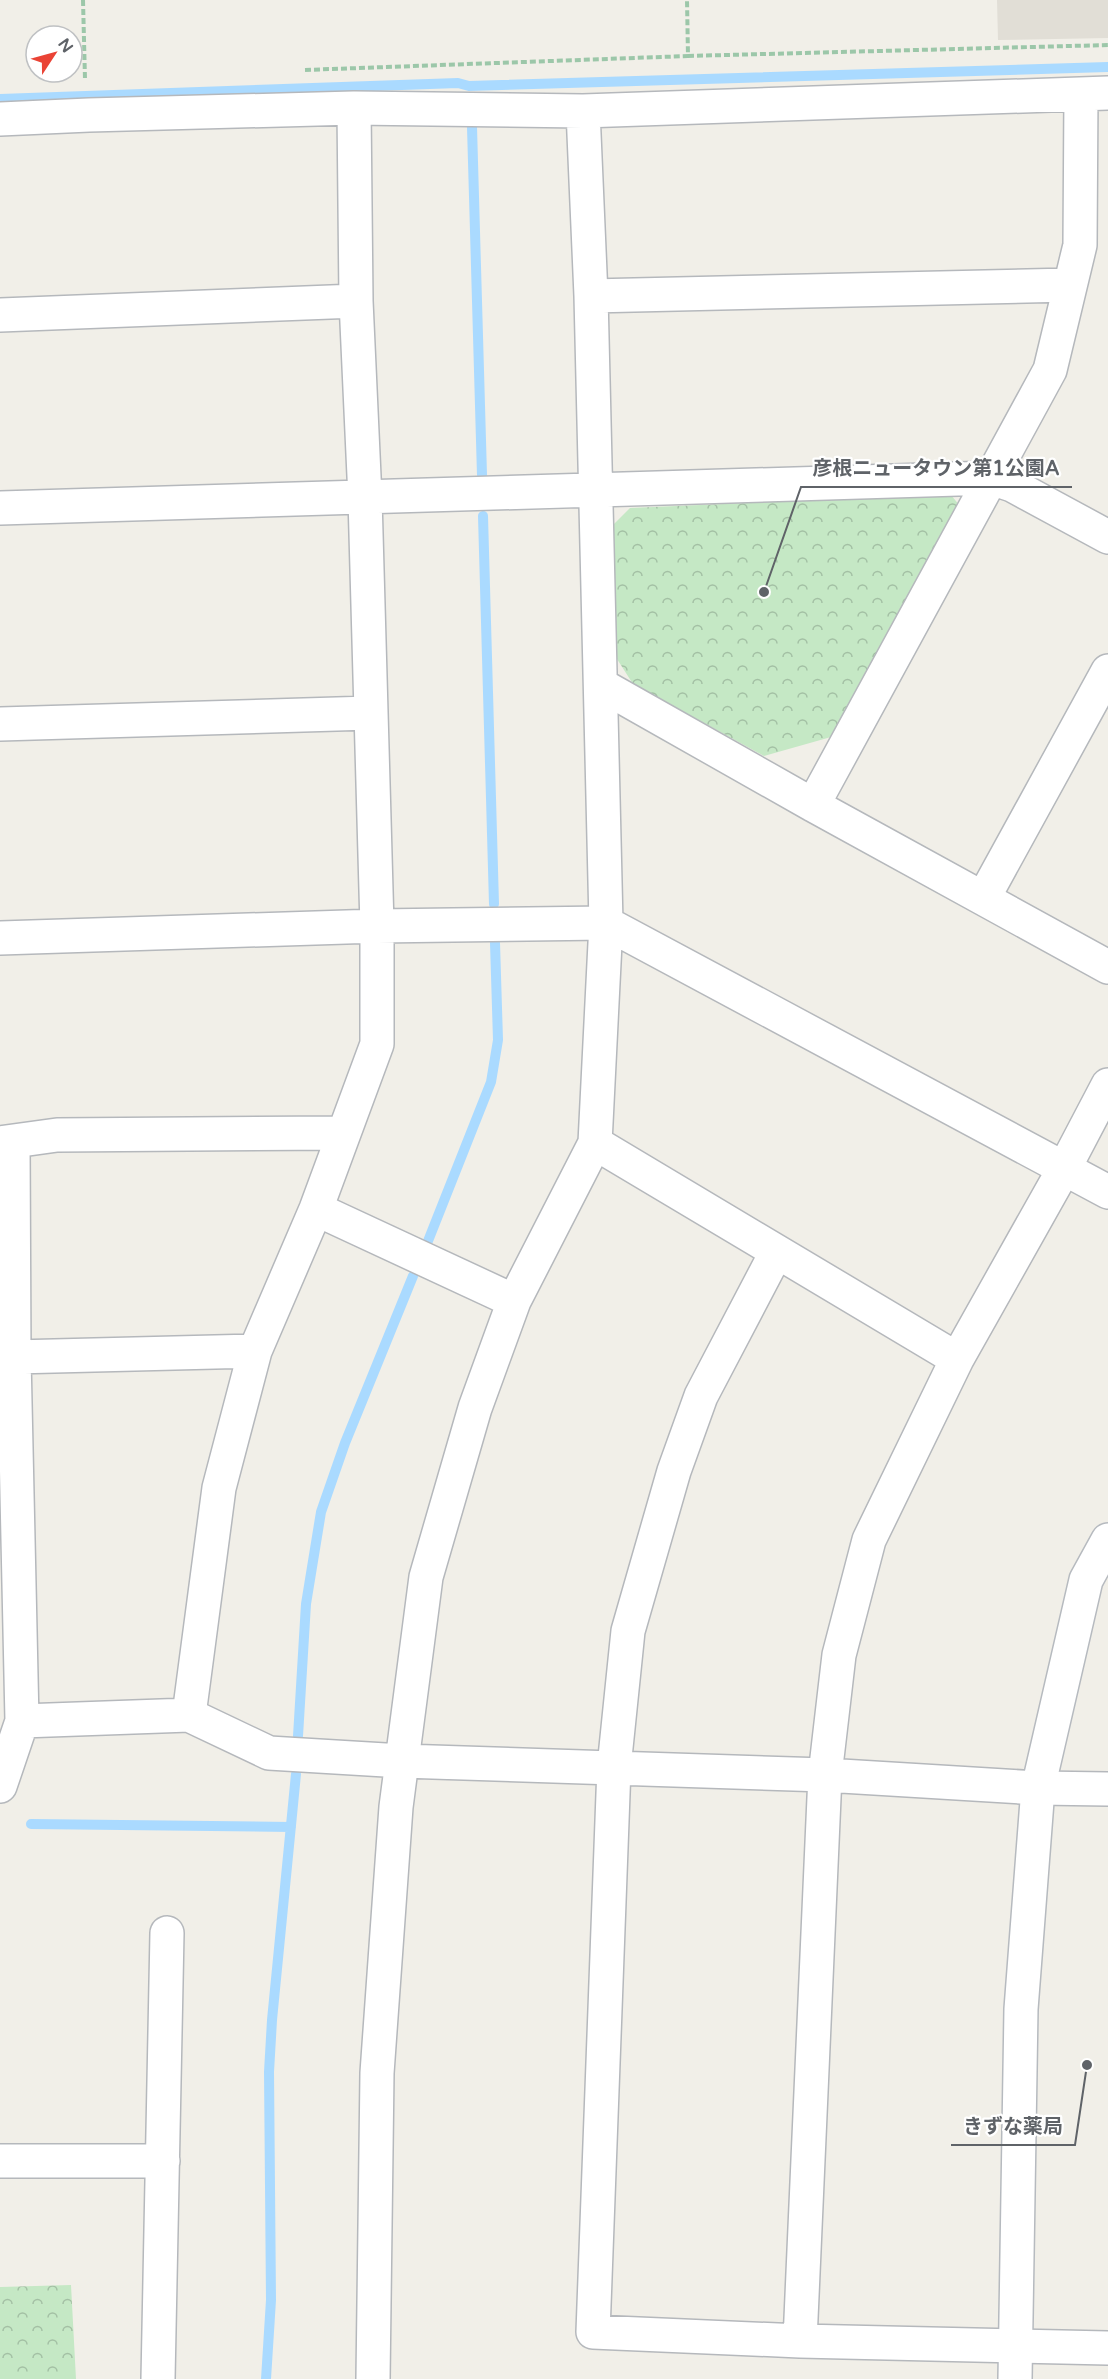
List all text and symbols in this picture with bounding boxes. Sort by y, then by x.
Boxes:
north arrow [24,24,84,84]
text: N [53,35,77,57]
callout: 彦根ニュータウン第1公園A [801,449,1072,487]
text: 彦根ニュータウン第1公園A [812,457,1060,481]
callout: きずな薬局 [951,2107,1075,2145]
text: きずな薬局 [963,2115,1063,2139]

